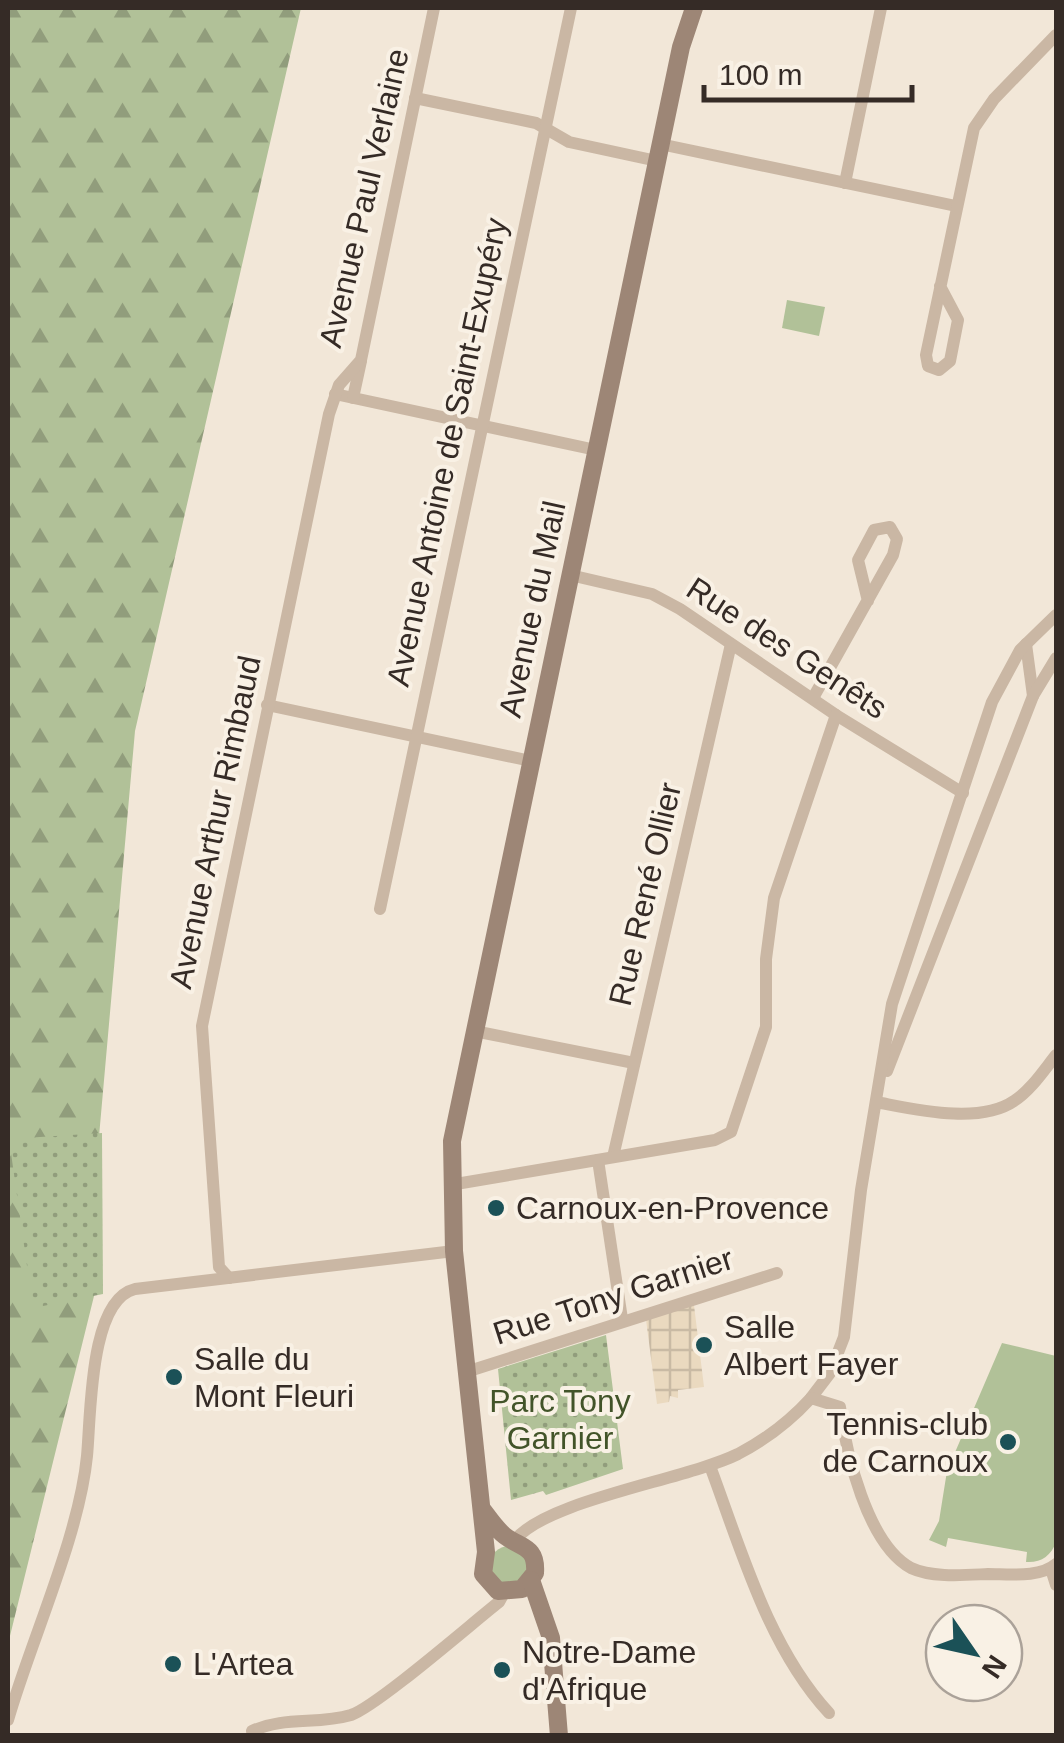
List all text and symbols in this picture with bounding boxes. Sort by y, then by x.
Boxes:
scale bar [704,40,912,102]
street label: Avenue Paul Verlaine [312,45,416,351]
text: 100 m [719,58,802,91]
street label: Avenue Antoine de Saint-Exupéry [380,214,514,690]
street label: Avenue du Mail [492,498,572,720]
street label: Rue des Genêts [680,570,894,726]
street label: Avenue Arthur Rimbaud [162,652,268,992]
street label: Rue René Ollier [602,779,688,1009]
place label: Carnoux-en-Provence [516,1190,829,1226]
marker: Carnoux-en-Provence [485,1197,507,1219]
street label: Rue Tony Garnier [488,1240,738,1352]
place label: Salle Albert Fayer [724,1309,899,1382]
marker: Salle Albert Fayer [693,1334,715,1356]
place label: Salle du Mont Fleuri [194,1341,354,1414]
marker: Salle du Mont Fleuri [163,1366,185,1388]
park label: Parc Tony Garnier [489,1383,631,1456]
place label: Tennis-club de Carnoux [823,1406,988,1479]
marker: Tennis-club de Carnoux [997,1431,1019,1453]
north arrow [924,1603,1024,1703]
place label: Notre-Dame d'Afrique [522,1634,696,1707]
place label: L'Artea [193,1646,294,1682]
text: N [976,1650,1013,1684]
marker: L'Artea [162,1653,184,1675]
marker: Notre-Dame d'Afrique [491,1659,513,1681]

